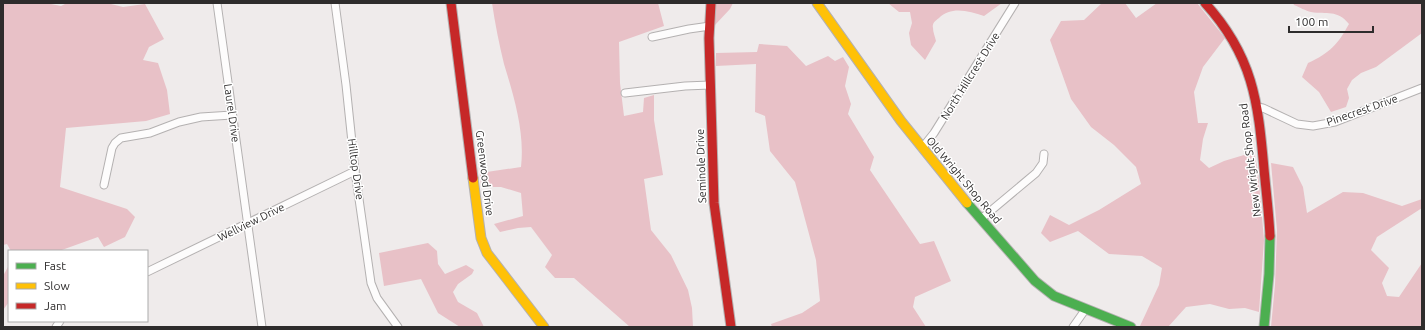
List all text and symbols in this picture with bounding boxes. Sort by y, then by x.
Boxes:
scale bar [1289,8,1373,34]
text: 100 m [1295,15,1328,28]
street label: North Hillcrest Drive [938,30,1002,122]
street label: Laurel Drive [222,83,242,143]
street label: Pinecrest Drive [1325,92,1399,128]
street label: New Wright Shop Road [1237,103,1263,217]
street label: Greenwood Drive [474,129,496,217]
street label: Seminole Drive [694,129,708,203]
street label: Old Wright Shop Road [924,134,1004,226]
street label: Hilltop Drive [346,138,366,200]
street label: Wellview Drive [216,201,286,243]
legend [8,250,148,322]
text: Fast [44,259,66,272]
text: Slow [44,279,70,292]
text: Jam [44,299,66,312]

